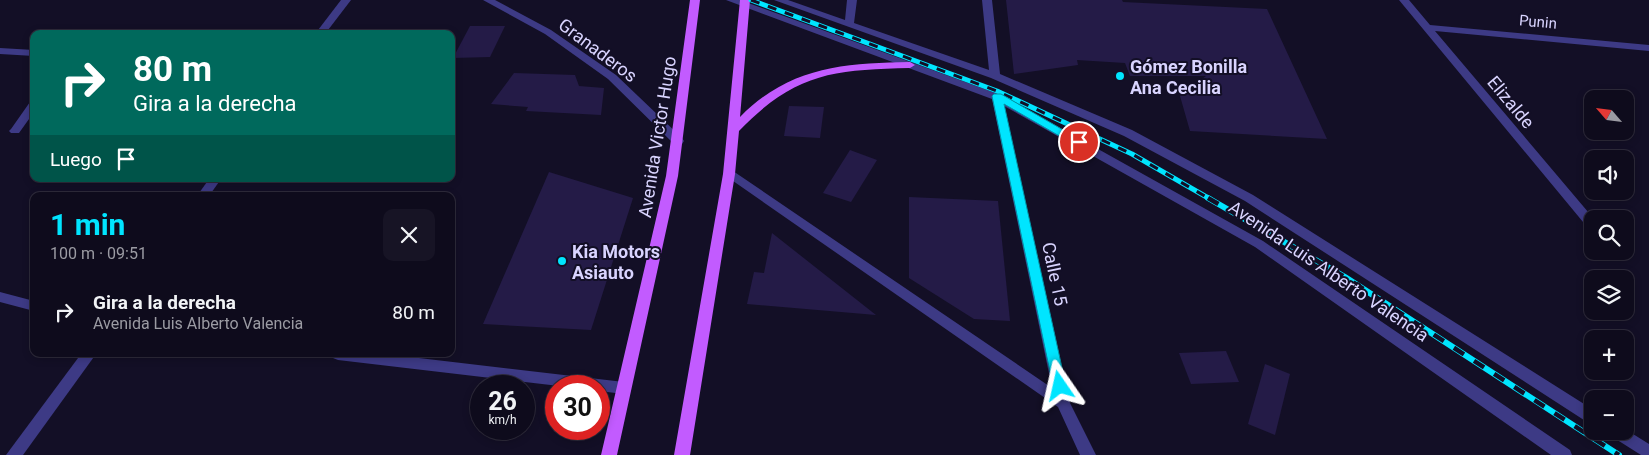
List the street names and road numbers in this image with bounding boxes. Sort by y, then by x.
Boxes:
street label: Punin [1518,11,1558,33]
street label: Granaderos [555,14,641,86]
street label: Avenida Victor Hugo [634,55,680,219]
street label: Elizalde [1483,72,1539,132]
street label: Avenida Luis Alberto Valencia [1225,196,1433,346]
street label: Calle 15 [1038,240,1072,308]

